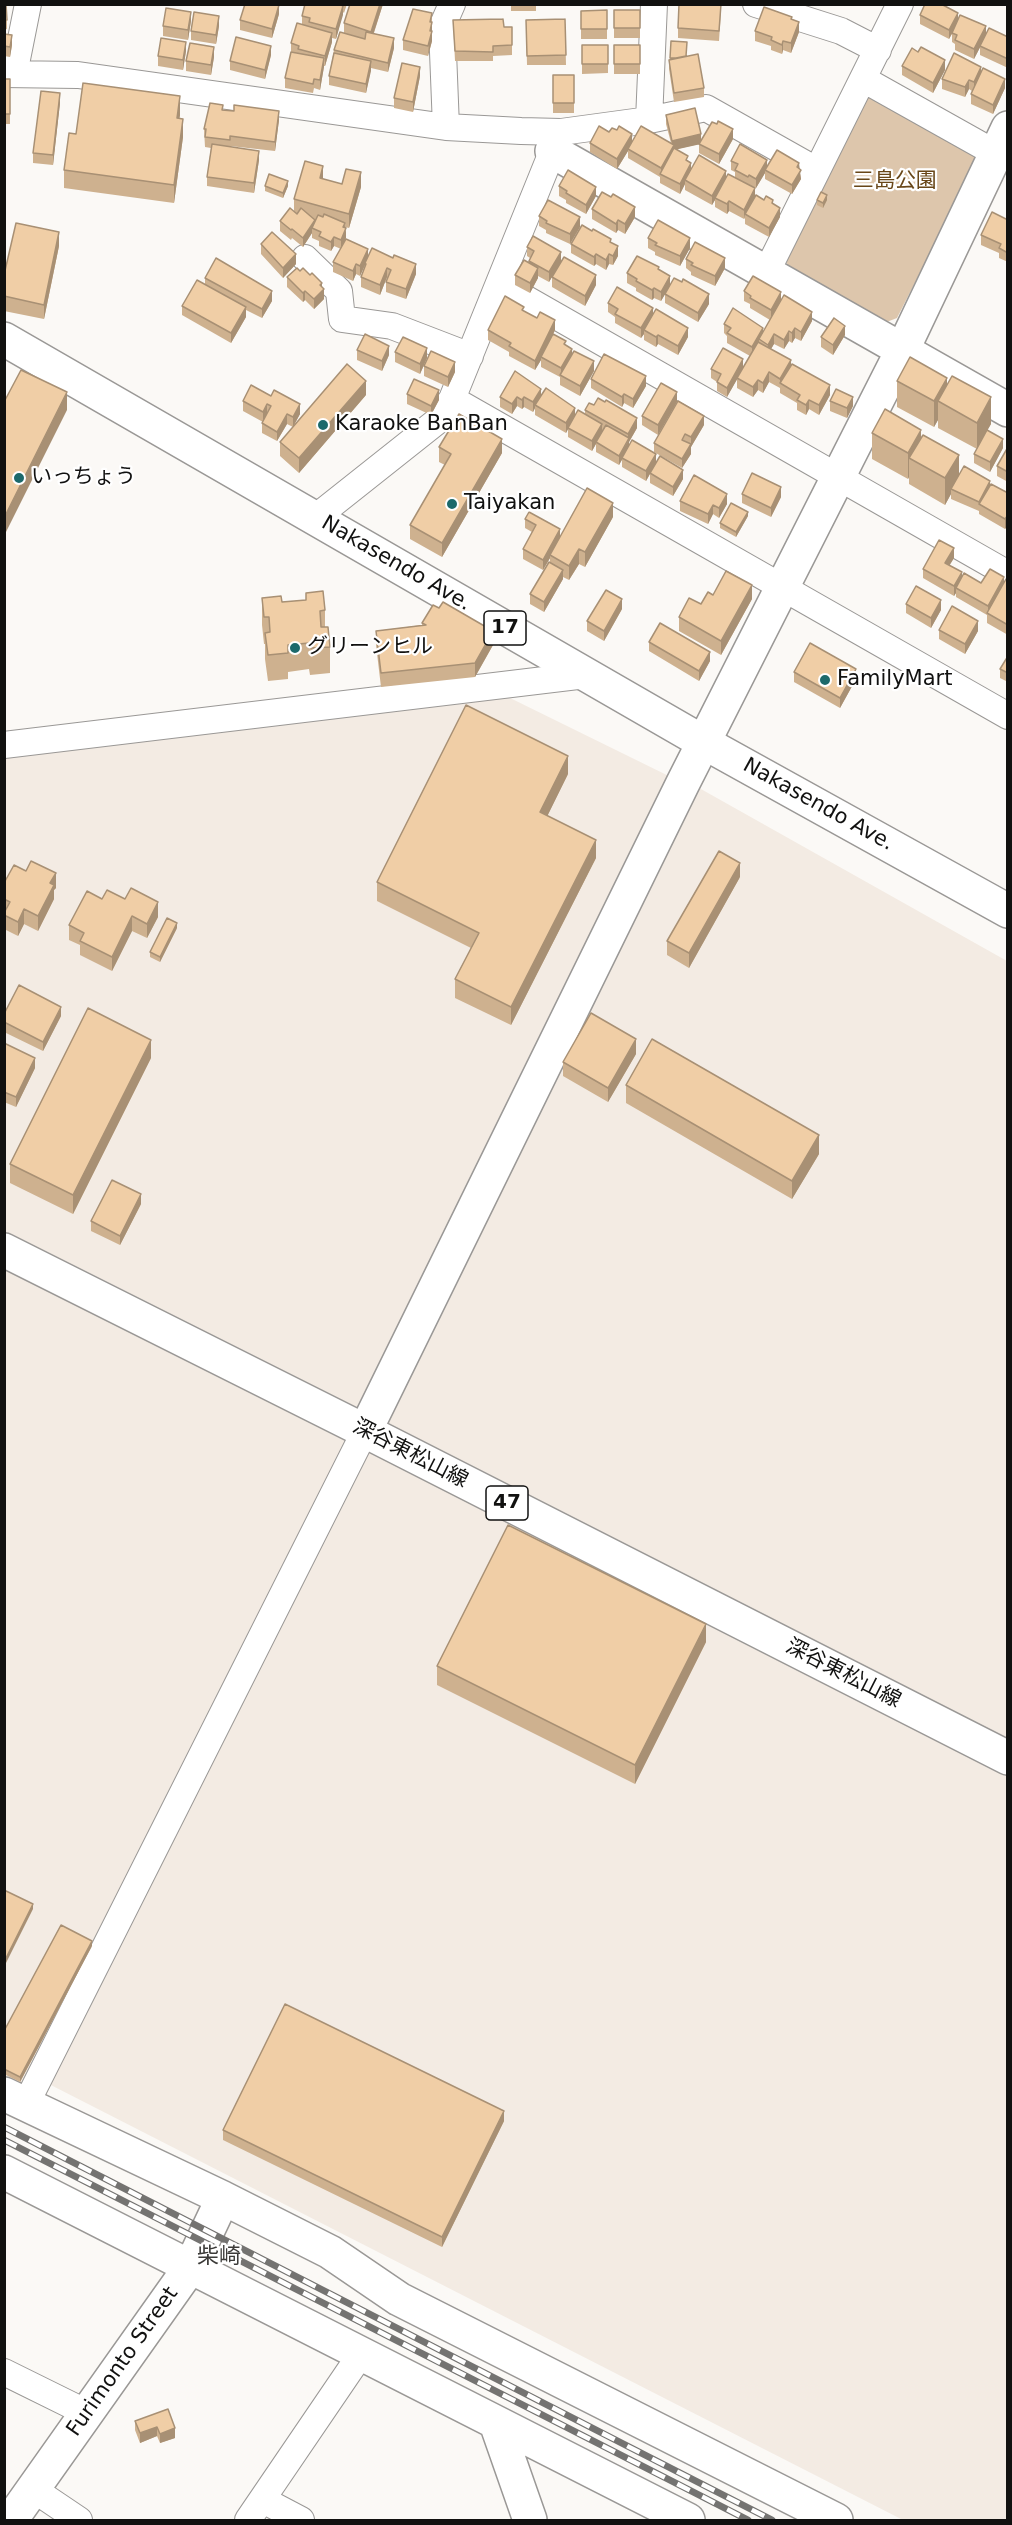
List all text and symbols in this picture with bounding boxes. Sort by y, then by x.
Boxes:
park label: 三島公園 [853,169,937,195]
place label: Karaoke BanBan [335,412,508,438]
marker: Karaoke BanBan [316,418,330,432]
place label: いっちょう [31,465,136,491]
marker: いっちょう [12,471,26,485]
place label: Taiyakan [464,491,555,517]
marker: Taiyakan [445,497,459,511]
street label: Nakasendo Ave. [317,511,475,617]
road number: 17 [484,611,526,645]
place label: グリーンヒル [307,635,433,661]
marker: グリーンヒル [288,641,302,655]
place label: FamilyMart [837,667,952,693]
marker: FamilyMart [818,673,832,687]
street label: Nakasendo Ave. [738,753,898,857]
street label: 深谷東松山線 [348,1414,472,1494]
road number: 47 [486,1486,528,1520]
street label: 深谷東松山線 [781,1634,905,1714]
district label: 柴崎 [197,2244,241,2270]
street label: Furimonto Street [62,2282,184,2442]

